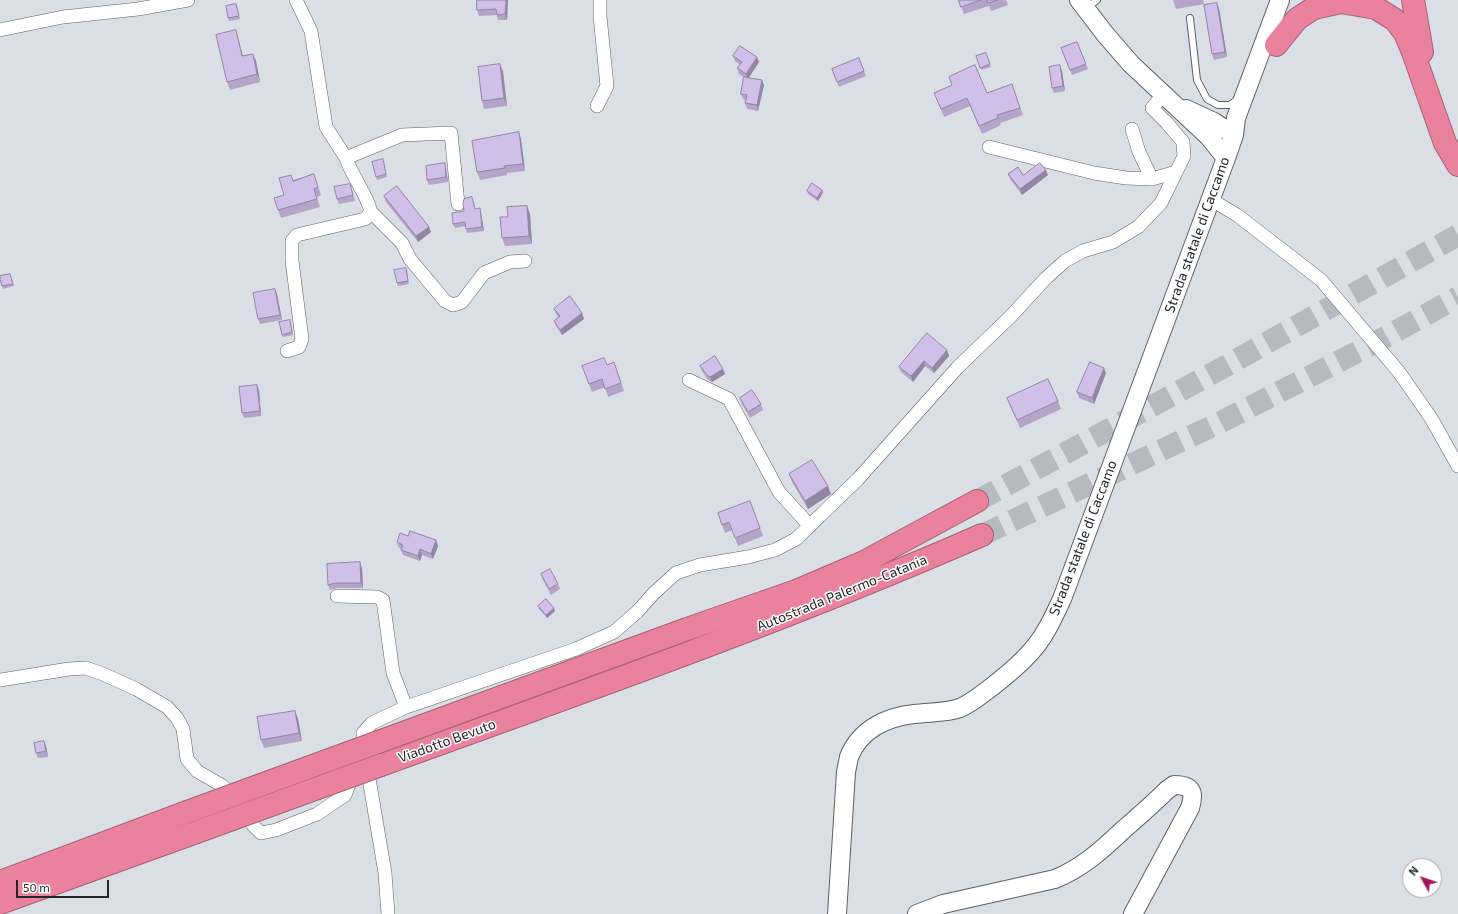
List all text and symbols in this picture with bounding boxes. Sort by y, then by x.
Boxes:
street label: Strada statale di Caccamo [1161,155,1233,315]
street label: Strada statale di Caccamo [1046,458,1120,618]
street label: Autostrada Palermo-Catania [754,551,930,635]
street label: Viadotto Bevuto [396,716,498,766]
north arrow [1402,858,1442,898]
text: N [1406,863,1421,878]
scale bar [18,872,111,898]
text: 50 m [23,880,50,894]

